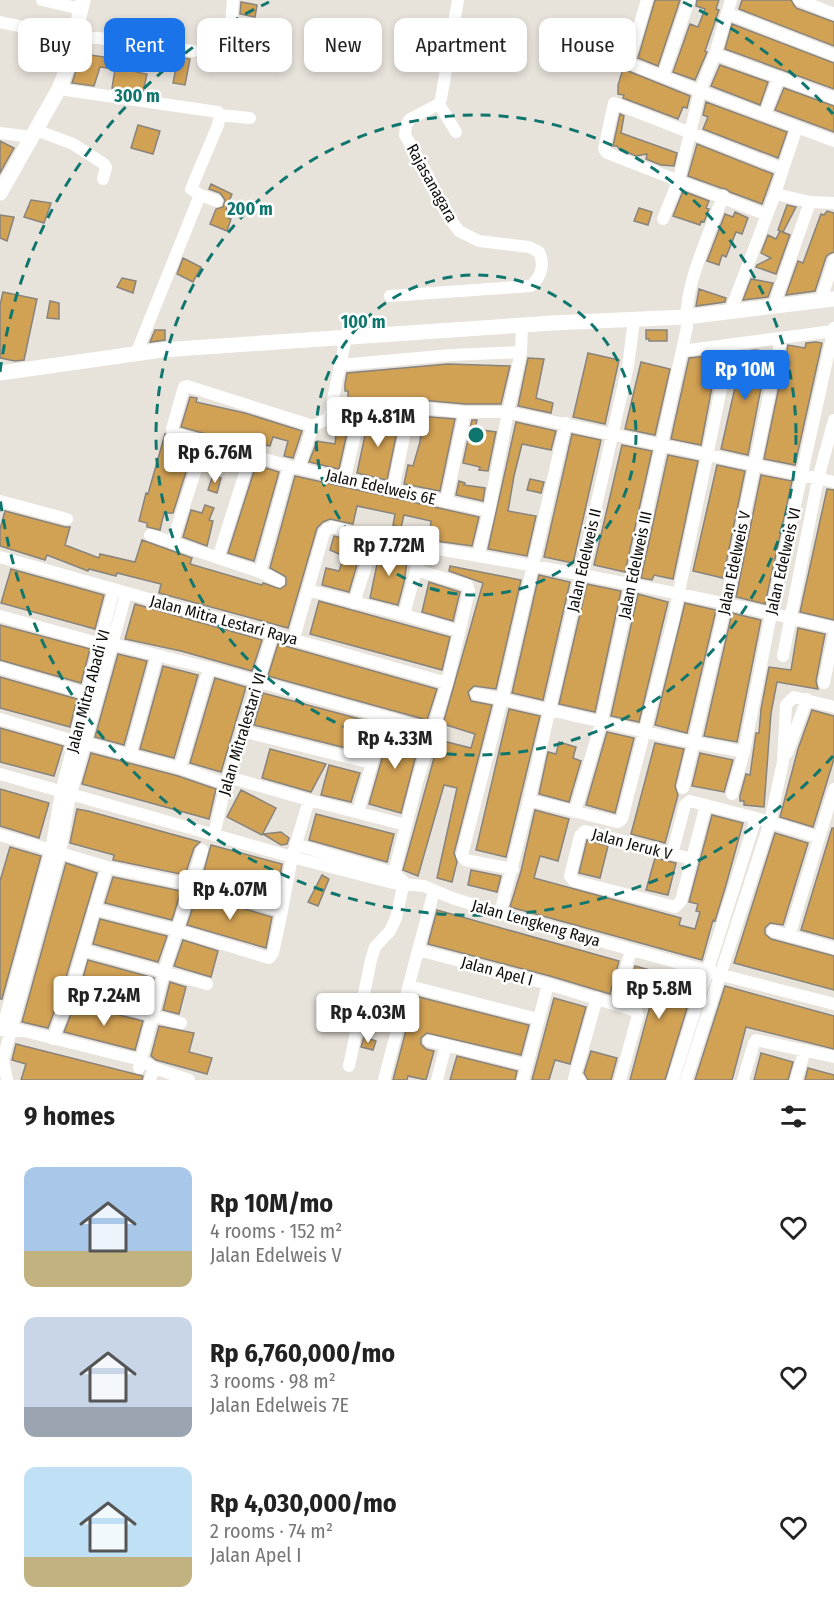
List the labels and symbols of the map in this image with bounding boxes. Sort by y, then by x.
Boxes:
text: 300 m [113,85,160,107]
street label: Rajasanagara [403,140,461,226]
text: 200 m [226,198,273,220]
text: 100 m [341,311,385,333]
pin: Rp 10M [696,350,794,401]
pin: Rp 4.81M [316,397,440,448]
centre of rings [466,425,486,445]
pin: Rp 6.76M [153,433,277,484]
street label: Jalan Edelweis 6E [324,465,438,509]
street label: Jalan Edelweis II [563,506,605,614]
street label: Jalan Edelweis VI [761,506,805,616]
street label: Jalan Edelweis III [614,509,656,621]
street label: Jalan Edelweis V [714,509,754,616]
pin: Rp 7.72M [327,526,451,577]
street label: Jalan Mitra Lestari Raya [148,591,300,649]
street label: Jalan Mitra Abadi VI [62,627,114,755]
street label: Jalan Mitralestari VI [214,670,270,798]
pin: Rp 4.33M [333,719,457,770]
street label: Jalan Jeruk V [590,824,675,864]
pin: Rp 4.07M [168,870,292,921]
street label: Jalan Lengkeng Raya [470,896,603,950]
street label: Jalan Apel I [459,952,535,990]
pin: Rp 5.8M [604,969,714,1020]
pin: Rp 7.24M [42,976,166,1027]
pin: Rp 4.03M [306,993,430,1044]

